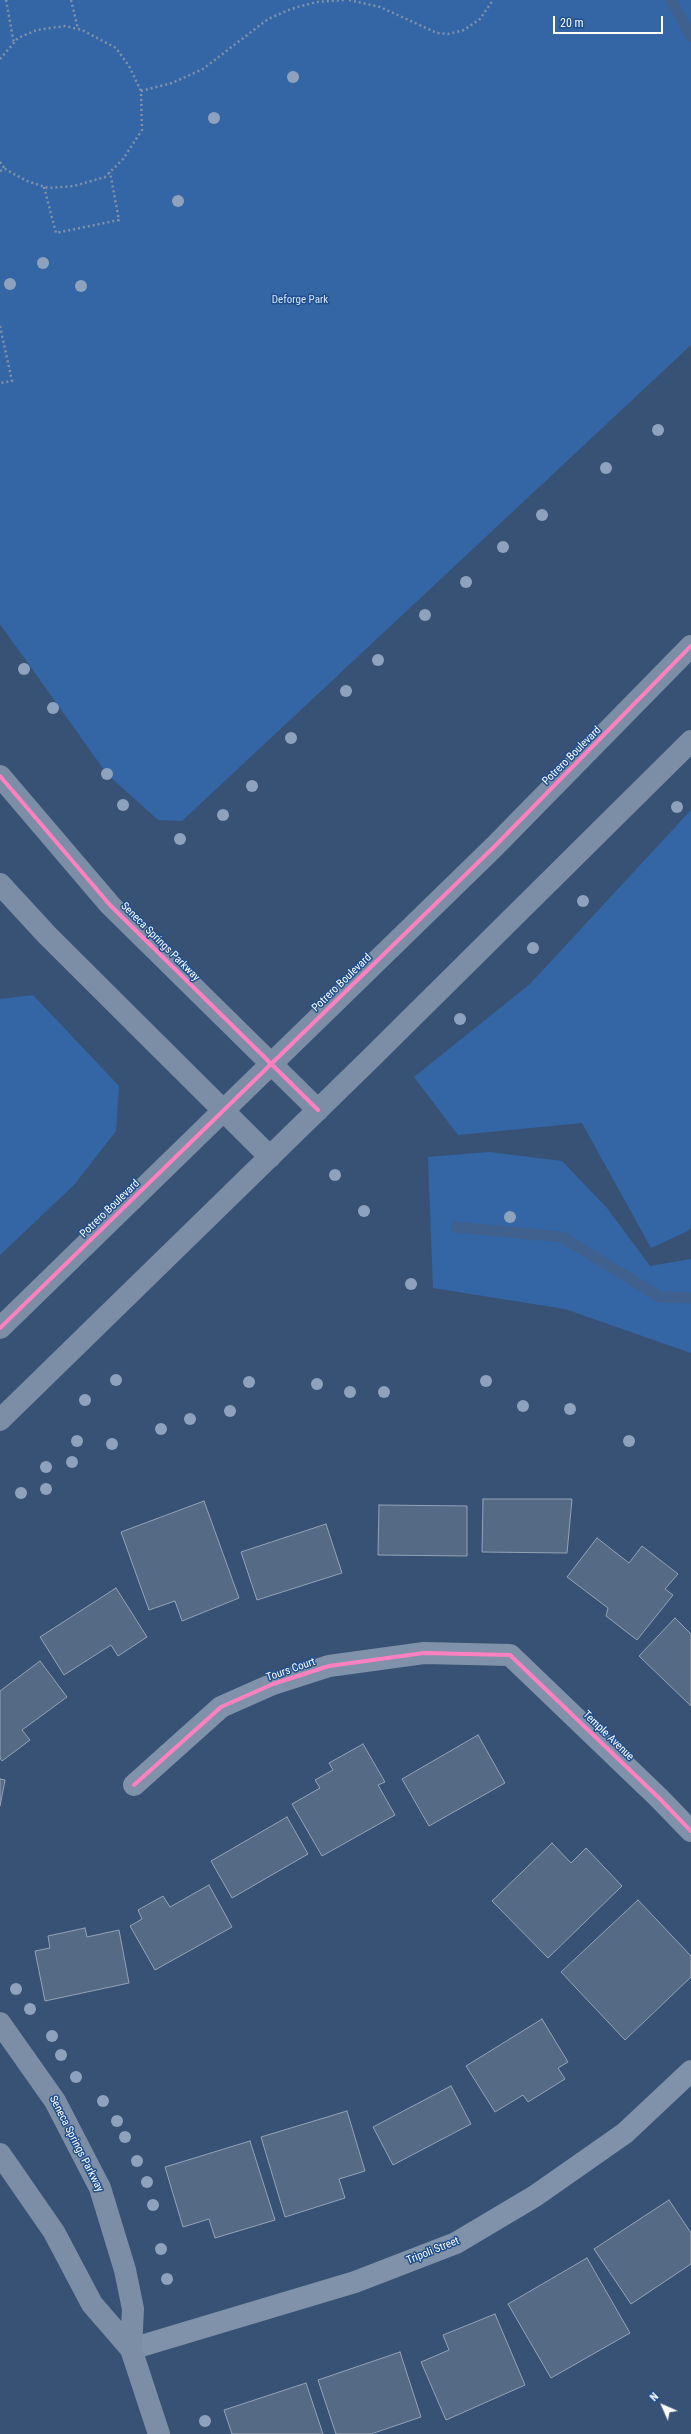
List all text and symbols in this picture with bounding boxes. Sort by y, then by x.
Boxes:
scale bar [555,8,665,34]
text: 20 m [560,16,584,30]
park label: Deforge Park [272,293,328,307]
street label: Potrero Boulevard [540,724,604,788]
street label: Seneca Springs Parkway [118,900,202,984]
street label: Potrero Boulevard [310,951,374,1015]
street label: Potrero Boulevard [78,1177,142,1241]
street label: Tours Court [265,1655,317,1685]
street label: Temple Avenue [580,1708,636,1764]
street label: Seneca Springs Parkway [46,2094,106,2194]
street label: Tripoli Street [405,2234,461,2268]
north arrow [643,2386,683,2426]
text: N [647,2390,661,2404]

